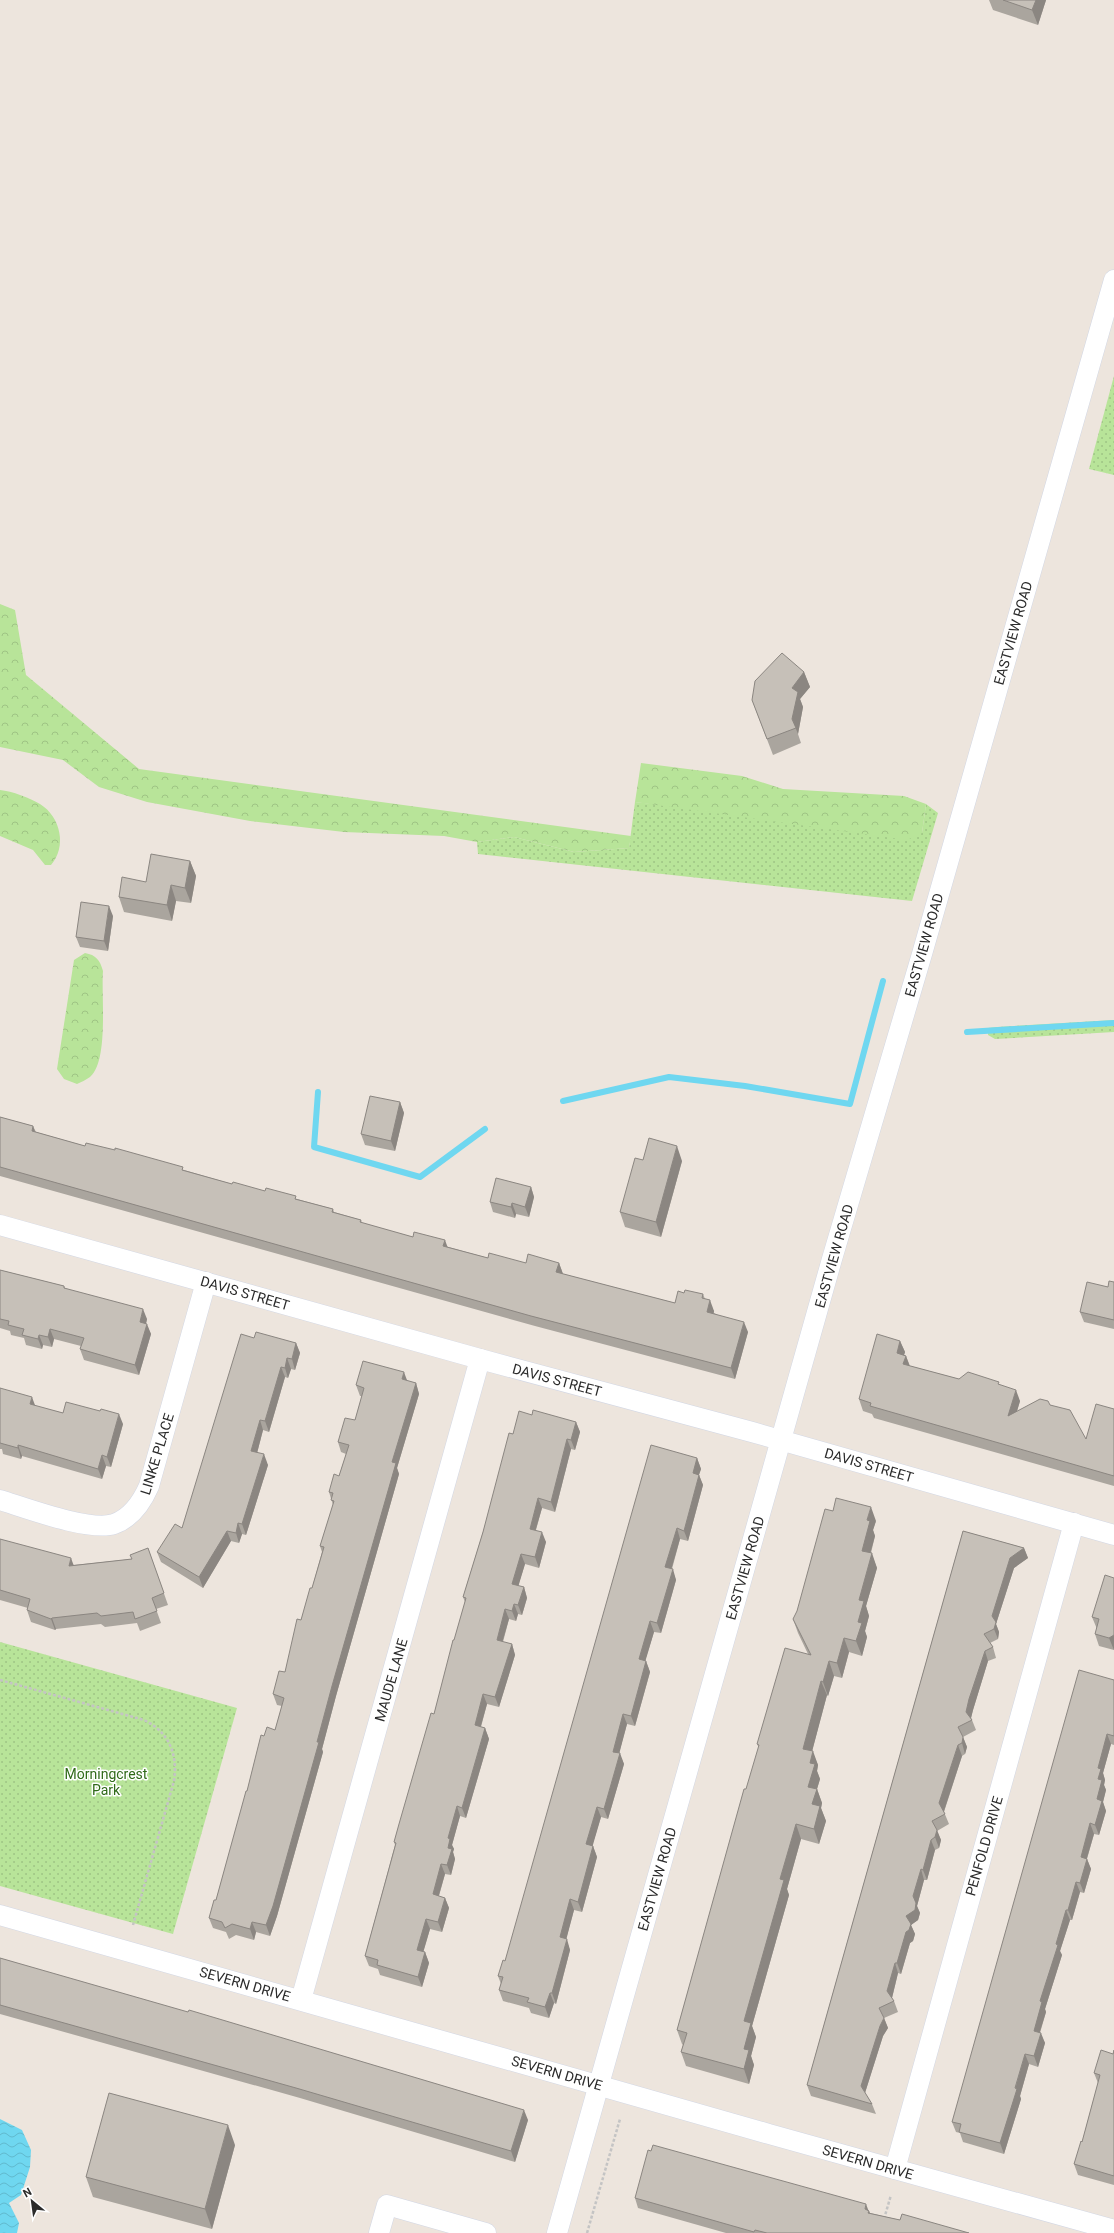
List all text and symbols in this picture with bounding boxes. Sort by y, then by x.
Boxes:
street label: EASTVIEW ROAD [991,579,1035,687]
street label: EASTVIEW ROAD [902,891,946,999]
street label: EASTVIEW ROAD [812,1202,856,1310]
street label: DAVIS STREET [199,1273,292,1314]
street label: DAVIS STREET [511,1360,604,1400]
street label: LINKE PLACE [137,1411,177,1497]
street label: DAVIS STREET [823,1445,916,1486]
street label: EASTVIEW ROAD [723,1514,767,1622]
street label: MAUDE LANE [371,1637,411,1723]
park label: Morningcrest Park [65,1766,148,1798]
street label: PENFOLD DRIVE [962,1794,1006,1898]
street label: EASTVIEW ROAD [635,1825,679,1933]
street label: SEVERN DRIVE [198,1963,292,2005]
street label: SEVERN DRIVE [510,2052,604,2094]
street label: SEVERN DRIVE [821,2141,915,2183]
north arrow [12,2181,52,2221]
text: N [21,2185,34,2200]

